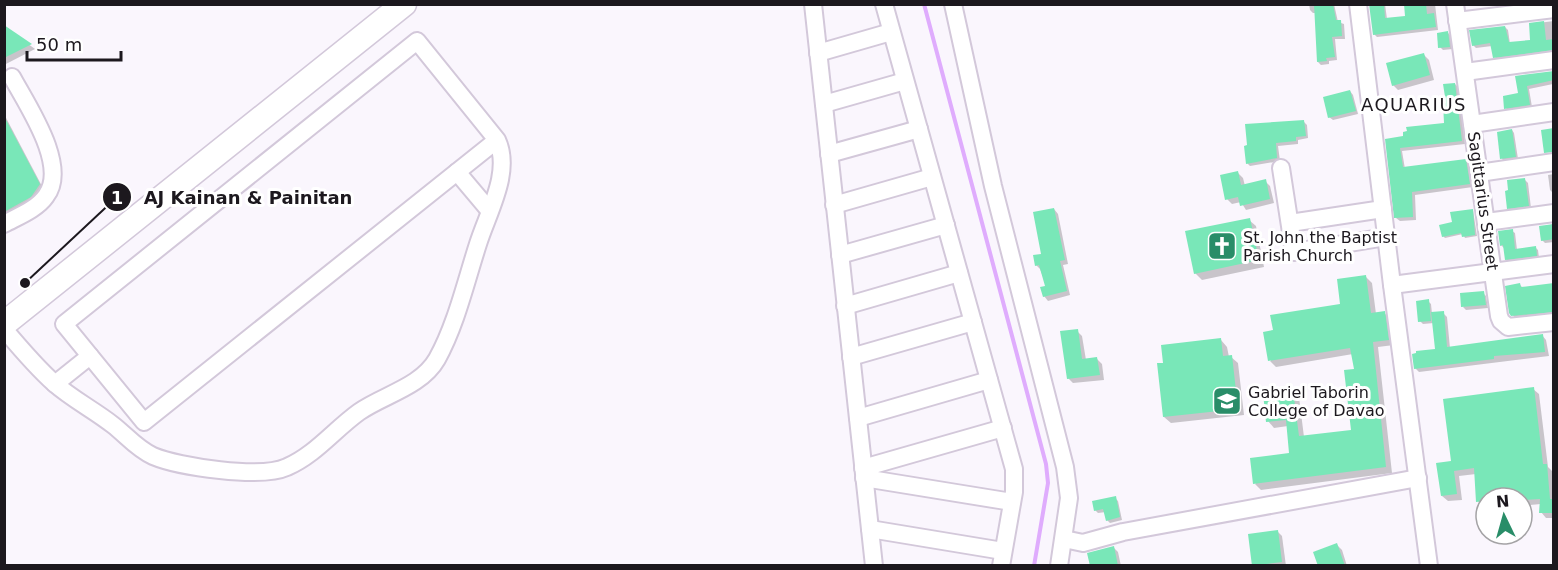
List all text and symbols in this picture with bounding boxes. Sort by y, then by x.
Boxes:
scale bar [27,24,122,62]
text: 50 m [36,34,82,55]
district label: AQUARIUS [1361,94,1467,115]
street label: Sagittarius Street [1464,130,1502,272]
callout: AJ Kainan & Painitan [102,179,365,215]
text: 1 [111,187,123,208]
text: AJ Kainan & Painitan [144,187,352,208]
place label: St. John the Baptist Parish Church [1243,228,1397,265]
church icon: St. John the Baptist Parish Church [1206,230,1238,262]
place label: Gabriel Taborin College of Davao [1248,383,1384,420]
school or university icon: Gabriel Taborin College of Davao [1211,385,1243,417]
north arrow [1474,486,1534,546]
text: N [1495,492,1510,512]

